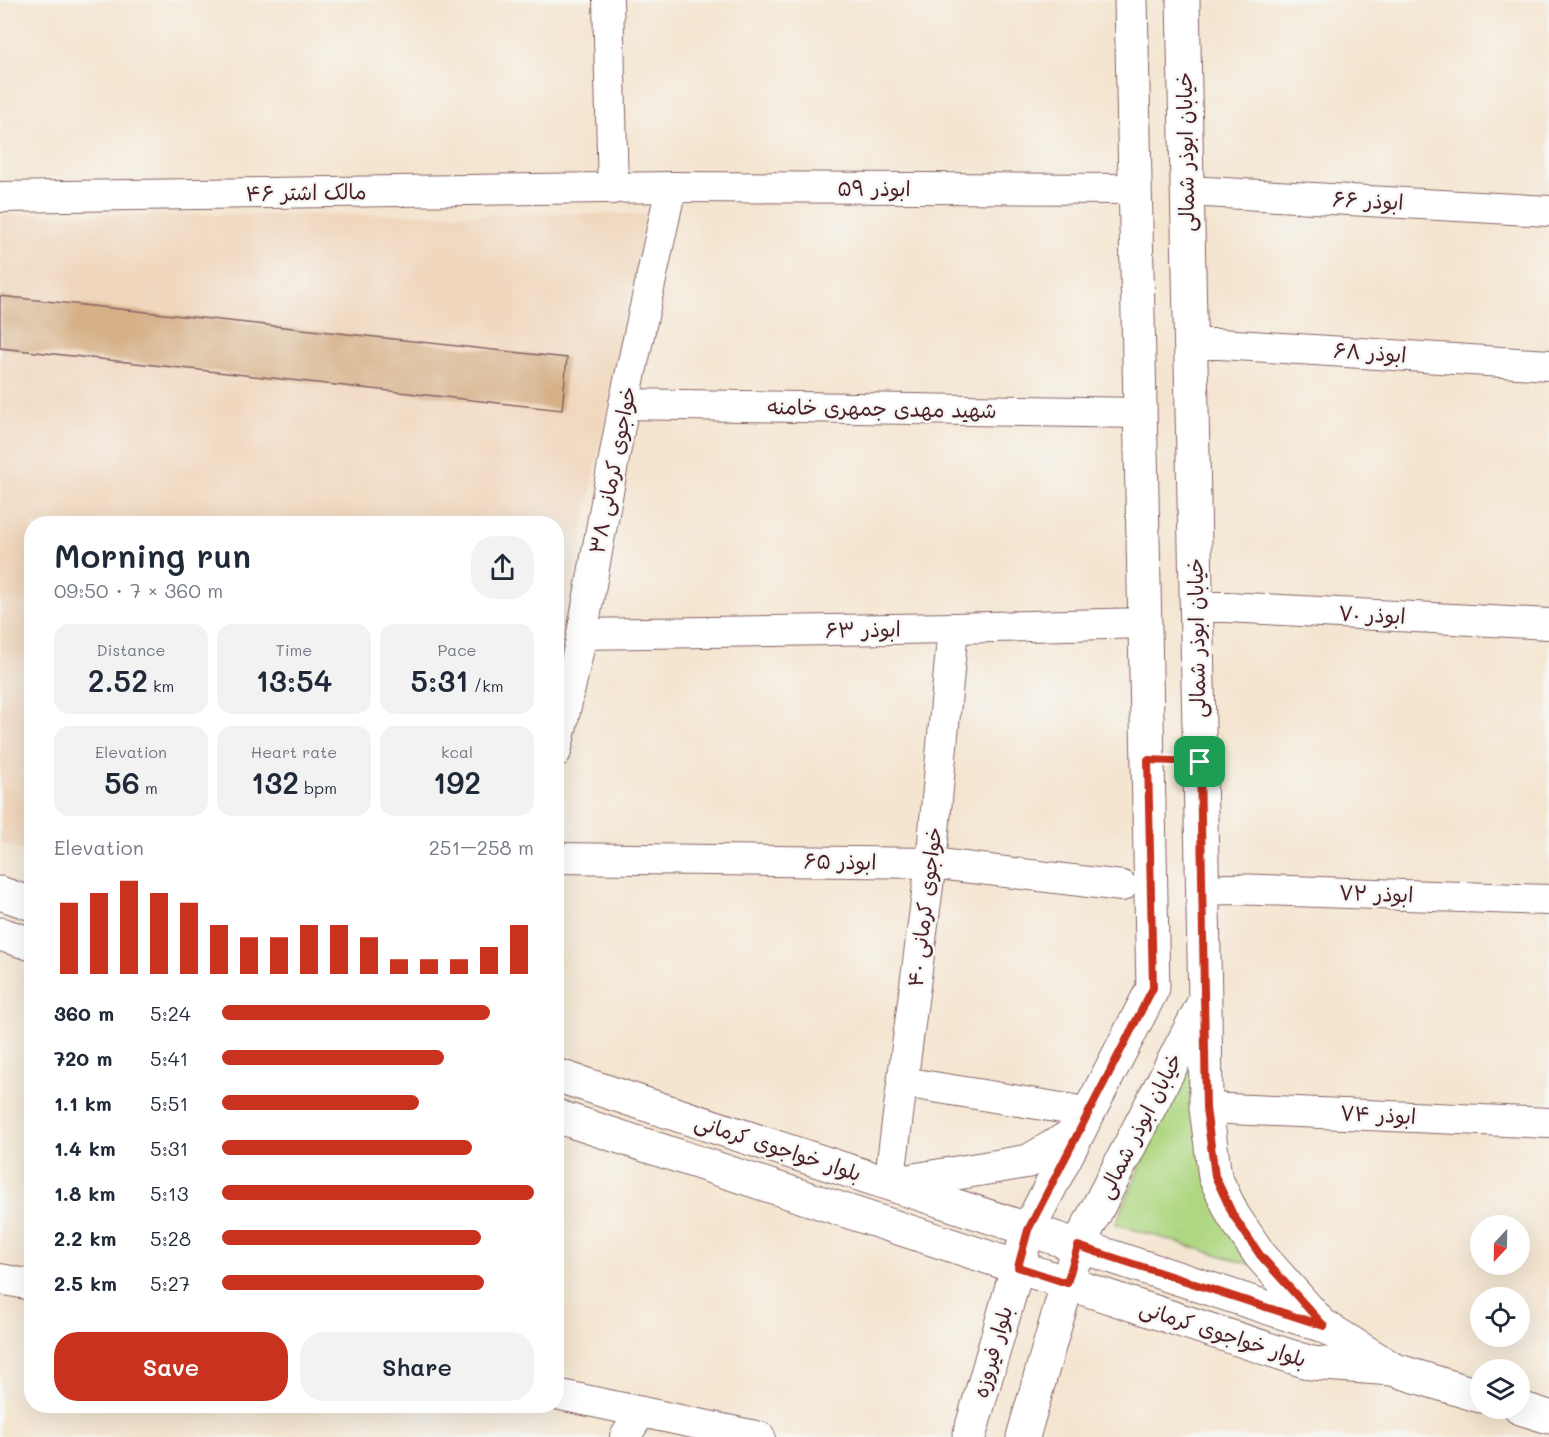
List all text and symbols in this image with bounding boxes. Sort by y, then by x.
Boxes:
street label: خیابان ابوذر شمالی [1170,72,1201,232]
street label: ابوذر ۵۹ [837,174,911,202]
street label: مالک اشتر ۴۶ [245,177,367,206]
street label: ابوذر ۶۶ [1332,184,1404,216]
street label: ابوذر ۶۸ [1333,335,1408,369]
street label: خواجوی کرمانی ۳۸ [582,384,643,556]
street label: شهید مهدی جمهری خامنه [767,392,997,423]
text: Morning run [54,533,251,576]
button: share [471,536,534,599]
street label: خیابان ابوذر شمالی [1181,558,1212,718]
text: 09:50 · 7 × 360 m [54,577,223,603]
street label: ابوذر ۷۰ [1338,598,1406,630]
street label: ابوذر ۶۳ [825,614,901,644]
text: Distance [97,639,165,660]
text: Time [276,639,312,660]
text: Pace [437,639,477,660]
text: 2.52 [88,660,148,700]
text: 13:54 [256,660,332,700]
text: 5:31 [411,660,469,700]
text: km [148,675,174,696]
text: /km [469,675,503,696]
pin [1174,736,1225,787]
text: Elevation [95,741,167,762]
text: Heart rate [251,741,337,762]
text: kcal [441,741,473,762]
icon: arrive [1183,745,1216,778]
text: 56 [104,762,140,802]
text: 132 [251,762,299,802]
text: 192 [433,762,481,802]
text: m [140,777,158,798]
text: bpm [299,777,337,798]
street label: خواجوی کرمانی ۴۰ [900,825,949,988]
text: Elevation [54,834,144,860]
text: 251–258 m [429,834,534,860]
street label: ابوذر ۶۵ [803,846,877,876]
street label: ابوذر ۷۲ [1338,878,1414,908]
text: 360 m [54,1000,114,1026]
text: 5:24 [150,1000,191,1026]
text: 720 m [54,1045,112,1071]
text: 5:41 [150,1045,189,1071]
street label: خیابان ابوذر شمالی [1090,1048,1189,1204]
text: 1.1 km [54,1090,112,1116]
text: 5:51 [150,1090,188,1116]
street label: ابوذر ۷۴ [1339,1098,1417,1130]
street label: بلوار خواجوی کرمانی [691,1107,865,1188]
text: 1.4 km [54,1135,116,1161]
text: 5:31 [150,1135,189,1161]
text: 1.8 km [54,1180,115,1206]
text: 5:13 [150,1180,189,1206]
north arrow [1470,1215,1530,1275]
map controls [1470,1215,1530,1419]
text: 2.2 km [54,1225,116,1251]
text: 5:28 [150,1225,191,1251]
text: 2.5 km [54,1270,117,1296]
text: 5:27 [150,1270,190,1296]
button: locate [1470,1287,1530,1347]
street label: بلوار خواجوی کرمانی [1136,1293,1310,1374]
street label: بلوار فیروزه [966,1303,1018,1401]
button: Save [54,1332,288,1401]
button: Share [300,1332,534,1401]
button: layers [1470,1359,1530,1419]

